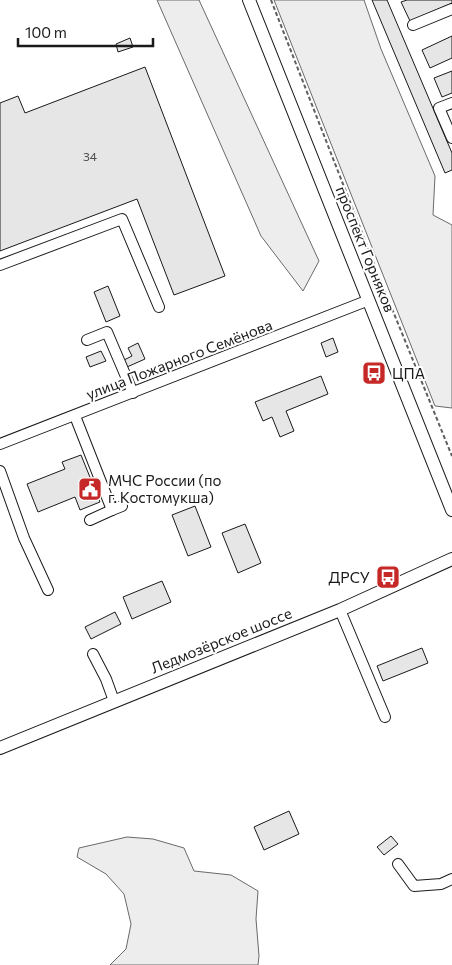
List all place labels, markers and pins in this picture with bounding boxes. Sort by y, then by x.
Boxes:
bus stop icon: ЦПА [361,360,387,386]
place label: ЦПА [392,364,425,382]
place label: МЧС России (по г. Костомукша) [108,471,222,506]
public building icon: МЧС России (по г. Костомукша) [77,476,103,502]
bus stop icon: ДРСУ [375,564,401,590]
place label: ДРСУ [328,568,370,586]

